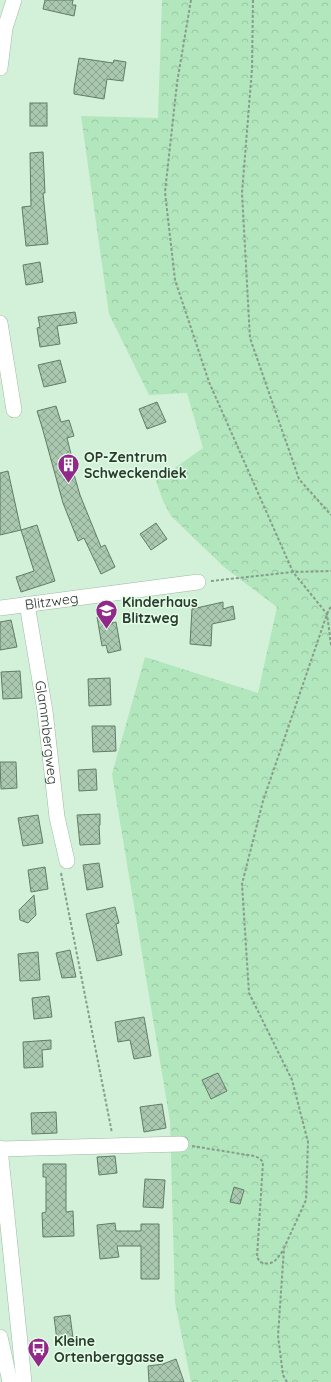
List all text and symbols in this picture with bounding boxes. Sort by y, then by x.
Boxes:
place label: OP-Zentrum Schweckendiek [84,448,187,482]
building icon: OP-Zentrum Schweckendiek [55,452,81,485]
street label: Blitzweg [24,589,79,614]
place label: Kinderhaus Blitzweg [122,593,198,627]
school or university icon: Kinderhaus Blitzweg [94,597,120,630]
street label: Glammbergweg [31,679,62,785]
place label: Kleine Ortenberggasse [54,1332,164,1366]
bus stop icon: Kleine Ortenberggasse [26,1336,52,1369]

